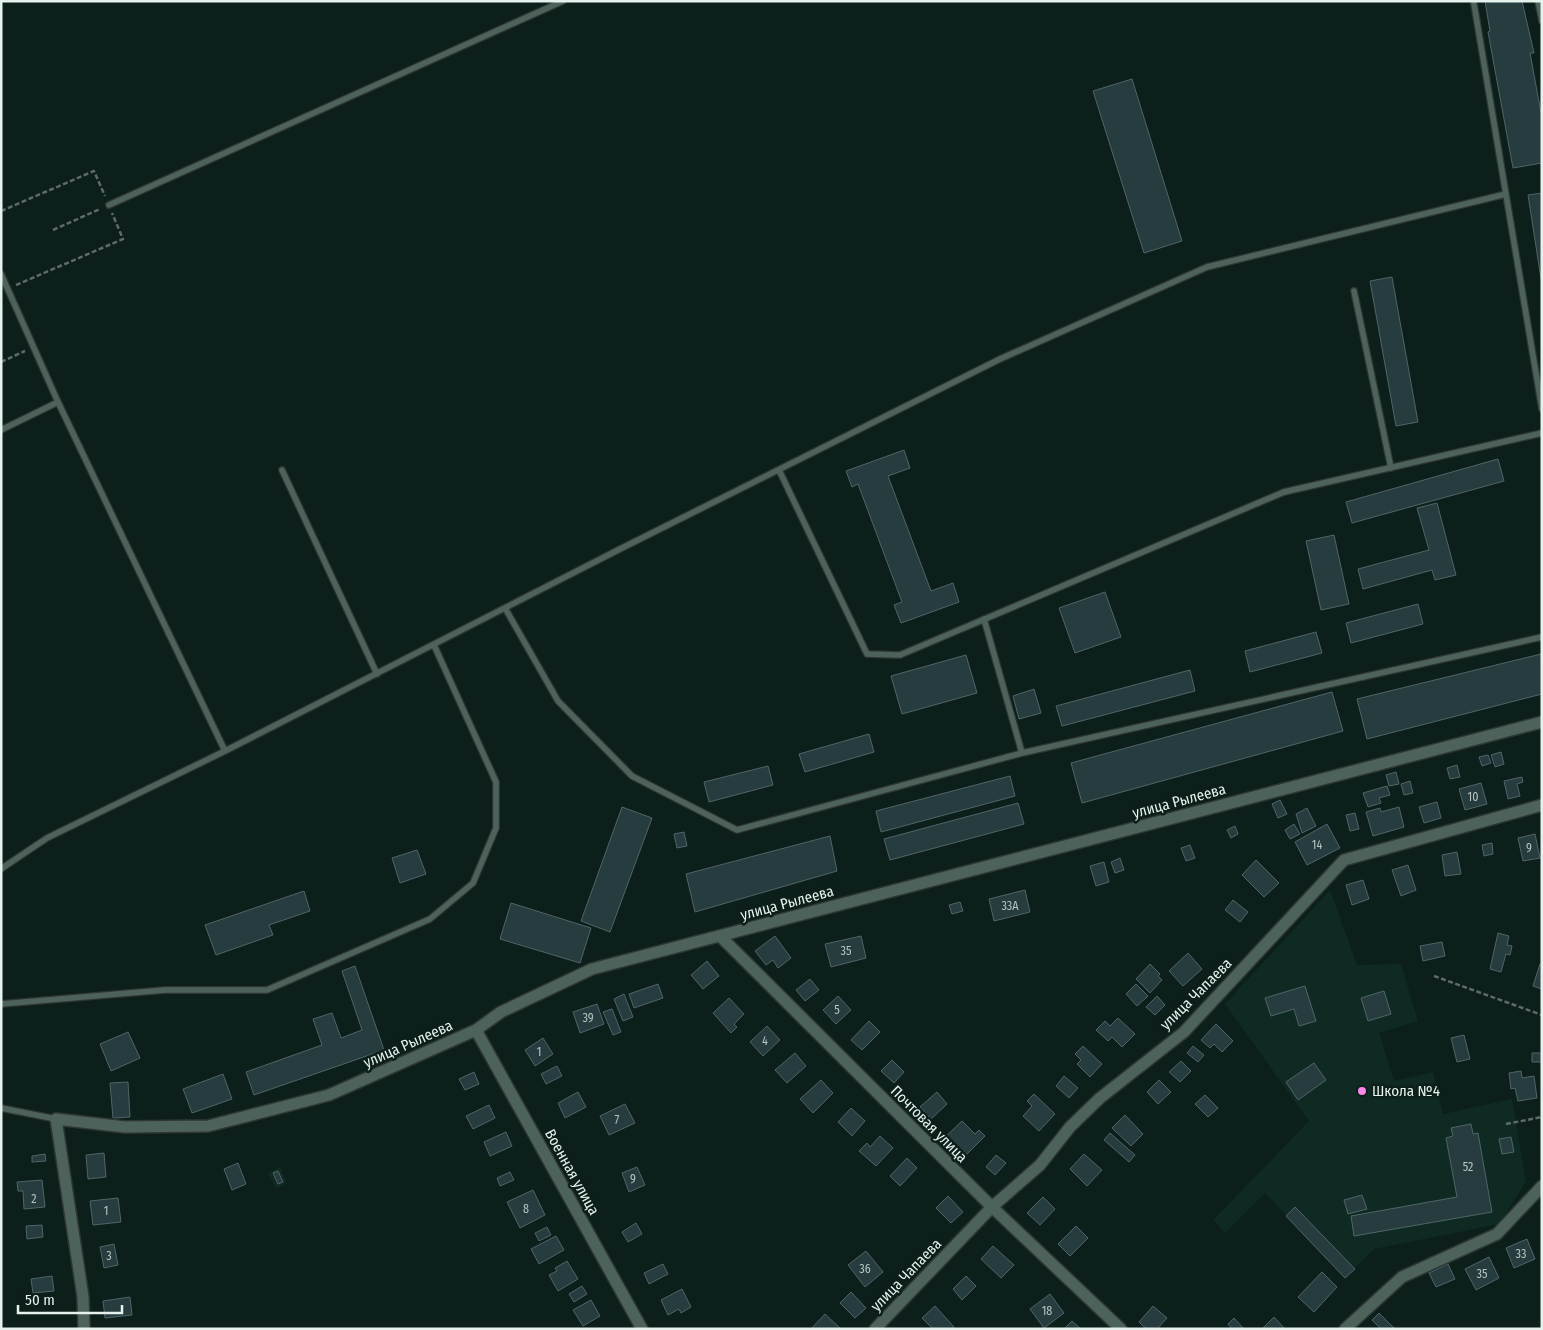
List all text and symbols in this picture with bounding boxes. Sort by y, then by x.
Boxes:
street label: улица Рылеева [1130,780,1228,822]
house number: 10 [1468,790,1478,804]
house number: 14 [1312,838,1322,852]
house number: 9 [1526,841,1532,855]
street label: улица Рылеева [738,882,836,924]
house number: 33А [1001,899,1019,913]
house number: 35 [841,944,852,958]
street label: улица Чапаева [1156,954,1236,1034]
house number: 5 [834,1003,840,1017]
house number: 39 [582,1011,594,1025]
street label: улица Рылеева [361,1016,455,1072]
house number: 4 [762,1034,768,1048]
house number: 1 [537,1045,541,1059]
street label: Почтовая улица [887,1082,971,1166]
place label: Школа №4 [1372,1082,1440,1100]
marker: Школа №4 [1356,1085,1368,1097]
house number: 7 [615,1113,620,1127]
street label: Военная улица [541,1126,603,1218]
house number: 52 [1463,1160,1473,1174]
house number: 9 [630,1172,636,1186]
house number: 2 [31,1192,37,1206]
house number: 8 [523,1202,529,1216]
house number: 1 [104,1204,108,1218]
street label: улица Чапаева [867,1235,945,1315]
house number: 33 [1516,1247,1526,1261]
house number: 3 [106,1249,112,1263]
house number: 36 [859,1262,871,1276]
house number: 35 [1477,1267,1488,1281]
scale bar [18,1282,121,1314]
text: 50 m [25,1291,55,1309]
house number: 18 [1042,1304,1052,1318]

